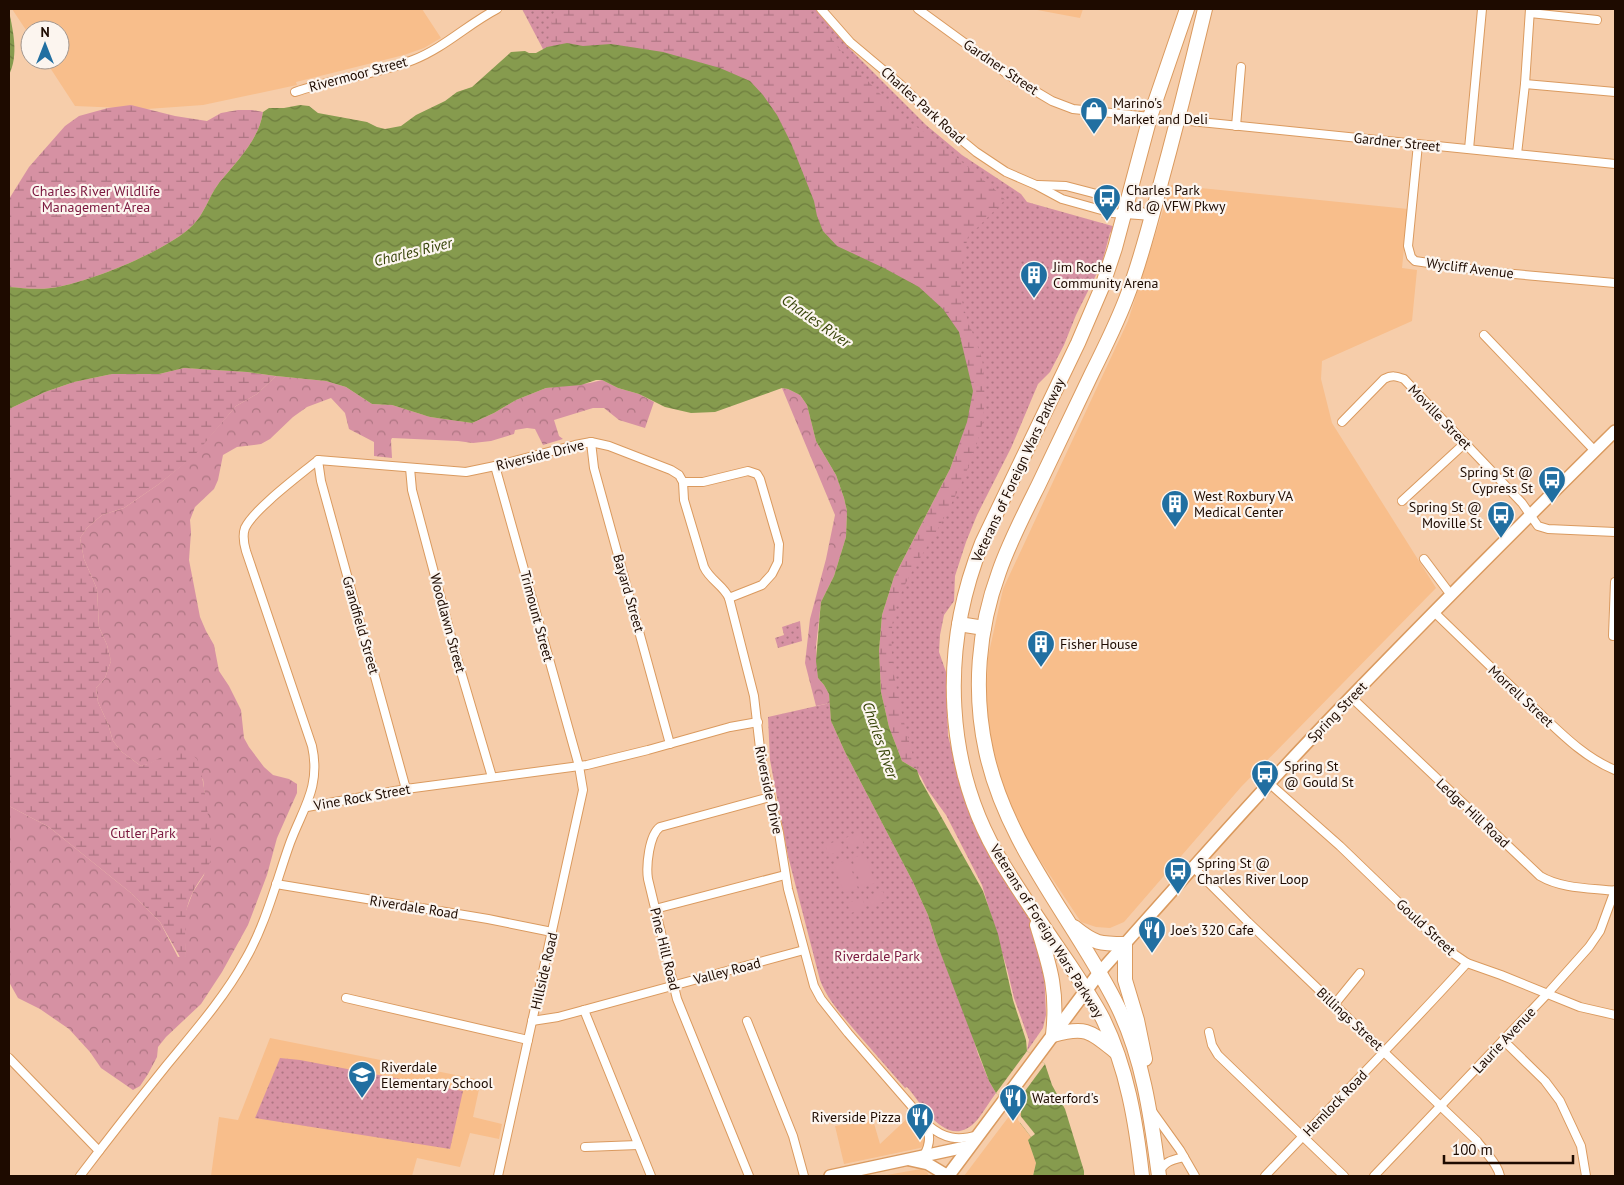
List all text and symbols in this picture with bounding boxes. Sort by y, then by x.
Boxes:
north arrow [20,20,70,70]
text: N [40,23,50,41]
street label: Gardner Street [960,35,1042,99]
street label: Rivermoor Street [307,52,409,96]
street label: Charles Park Road [877,63,969,147]
place label: Marino's Market and Deli [1113,94,1208,128]
shop icon: Marino's Market and Deli [1079,96,1109,135]
street label: Gardner Street [1353,129,1441,156]
place label: Charles Park Rd @ VFW Pkwy [1126,181,1226,215]
park label: Charles River Wildlife Management Area [32,182,160,216]
bus stop icon: Charles Park Rd @ VFW Pkwy [1092,183,1122,222]
water label: Charles River [372,232,455,270]
street label: Wycliff Avenue [1425,254,1515,282]
place label: Jim Roche Community Arena [1052,258,1158,292]
building icon: Jim Roche Community Arena [1019,260,1049,299]
water label: Charles River [778,290,855,352]
street label: Veterans of Foreign Wars Parkway [967,375,1069,566]
street label: Moville Street [1404,381,1476,454]
street label: Riverside Drive [494,435,586,475]
place label: Spring St @ Cypress St [1460,463,1533,497]
bus stop icon: Spring St @ Cypress St [1537,465,1567,504]
place label: West Roxbury VA Medical Center [1194,487,1294,521]
building icon: West Roxbury VA Medical Center [1160,489,1190,528]
place label: Spring St @ Moville St [1409,498,1482,532]
bus stop icon: Spring St @ Moville St [1486,500,1516,539]
street label: Bayard Street [609,552,649,634]
street label: Trimount Street [516,569,558,664]
street label: Woodlawn Street [426,571,470,675]
street label: Grandfield Street [338,574,384,676]
building icon: Fisher House [1026,629,1056,668]
place label: Fisher House [1060,635,1138,653]
street label: Morrell Street [1485,661,1558,731]
street label: Spring Street [1303,677,1371,746]
water label: Charles River [859,699,903,782]
street label: Riverside Drive [751,744,787,836]
place label: Spring St @ Gould St [1284,757,1354,791]
bus stop icon: Spring St @ Gould St [1250,759,1280,798]
street label: Ledge Hill Road [1432,774,1514,852]
street label: Vine Rock Street [311,780,412,814]
park label: Cutler Park [110,824,176,842]
street label: Veterans of Foreign Wars Parkway [985,840,1108,1022]
place label: Spring St @ Charles River Loop [1197,854,1308,888]
bus stop icon: Spring St @ Charles River Loop [1163,856,1193,895]
street label: Riverdale Road [368,891,460,923]
street label: Gould Street [1393,895,1460,959]
street label: Pine Hill Road [646,906,684,992]
restaurant icon: Joe’s 320 Cafe [1137,915,1167,954]
place label: Joe’s 320 Cafe [1170,921,1254,939]
street label: Hillside Road [526,930,562,1012]
park label: Riverdale Park [834,947,920,965]
street label: Valley Road [691,953,762,989]
street label: Billings Street [1313,984,1387,1055]
street label: Laurie Avenue [1469,1003,1539,1077]
place label: Riverdale Elementary School [381,1058,493,1092]
school or university icon: Riverdale Elementary School [347,1060,377,1099]
street label: Hemlock Road [1299,1066,1371,1140]
restaurant icon: Waterford's [998,1083,1028,1122]
place label: Waterford's [1032,1089,1099,1107]
restaurant icon: Riverside Pizza [905,1102,935,1141]
place label: Riverside Pizza [811,1108,901,1126]
scale bar [1444,1132,1573,1164]
text: 100 m [1452,1140,1493,1159]

